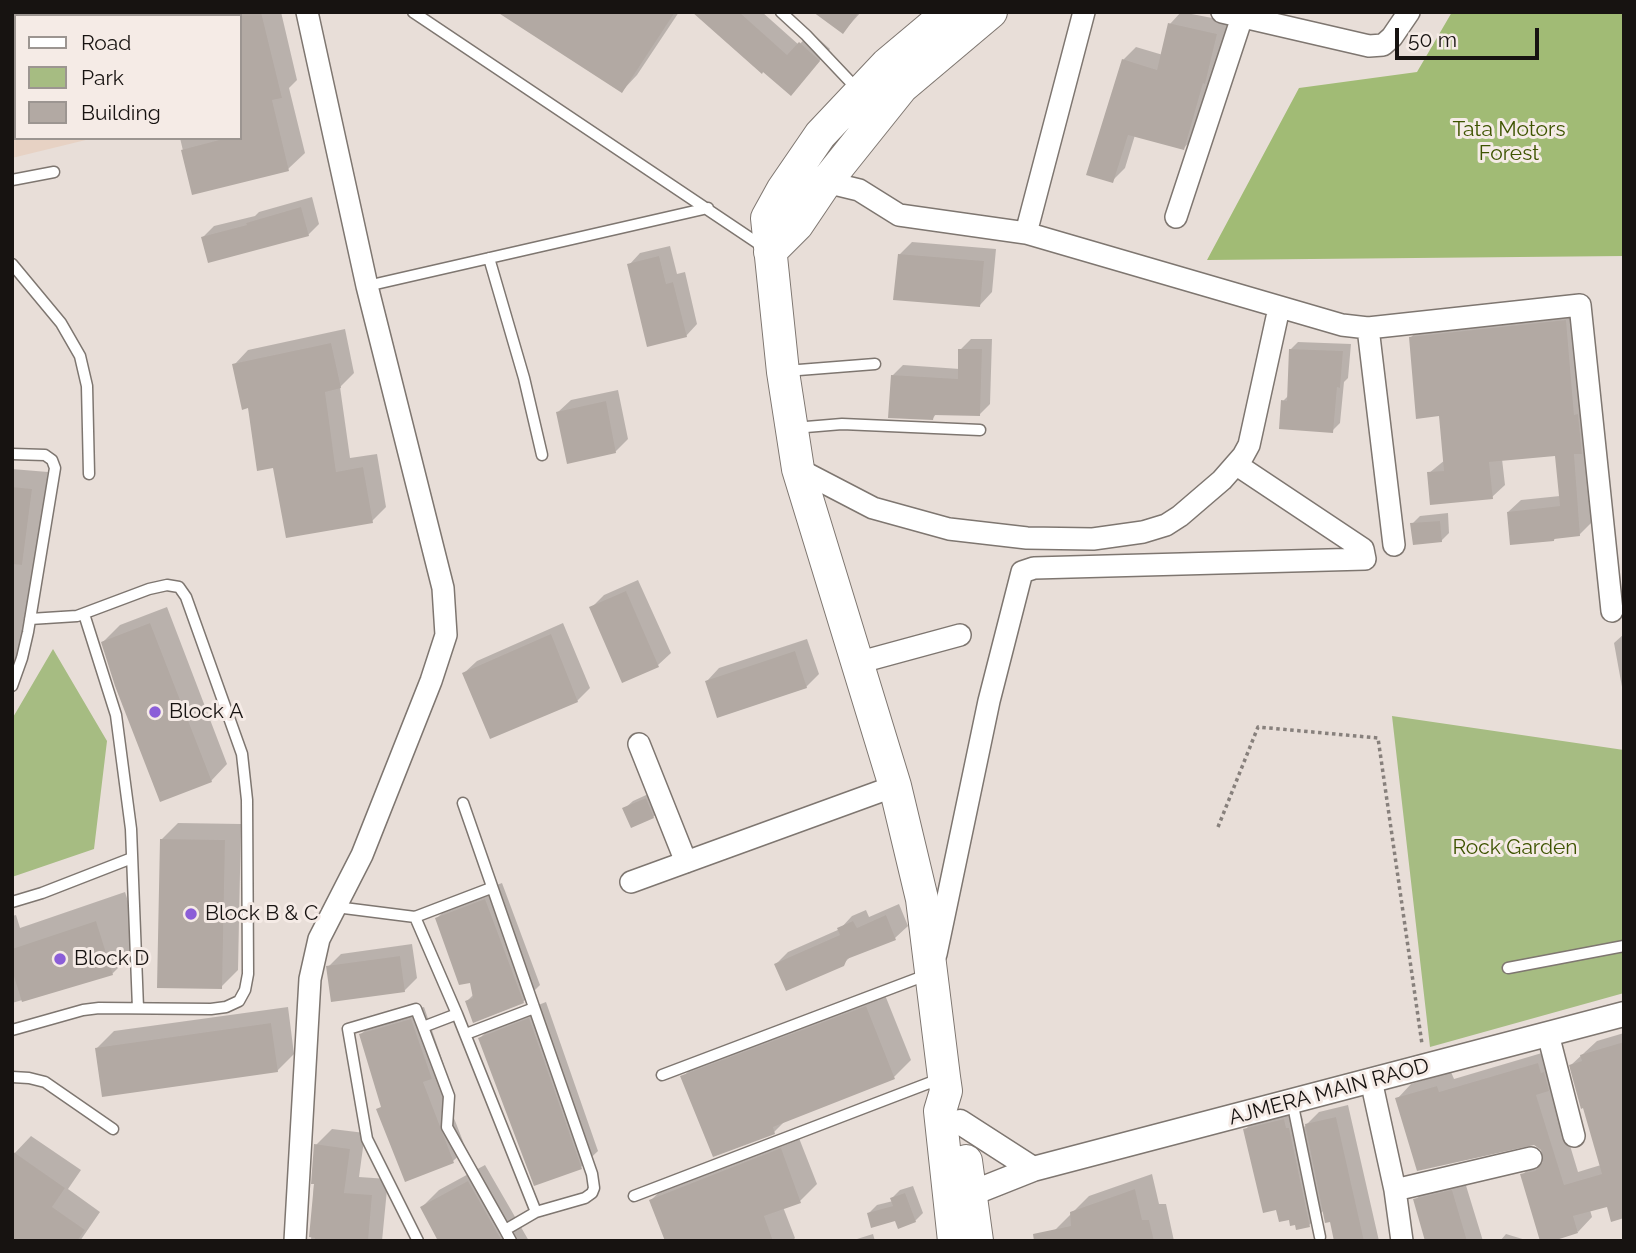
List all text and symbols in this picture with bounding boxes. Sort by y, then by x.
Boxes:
legend [14,14,242,140]
scale bar [1398,14,1542,58]
text: 50 m [1408,27,1457,52]
text: Road [81,30,131,55]
text: Park [81,65,124,90]
text: Building [81,100,161,125]
park label: Tata Motors Forest [1452,117,1566,167]
place label: Block A [169,699,243,725]
marker: Block A [147,704,163,720]
park label: Rock Garden [1452,835,1578,861]
place label: Block B & C [205,901,318,927]
marker: Block B & C [183,906,199,922]
place label: Block D [74,946,149,972]
marker: Block D [52,951,68,967]
street label: AJMERA MAIN RAOD [1226,1053,1432,1131]

